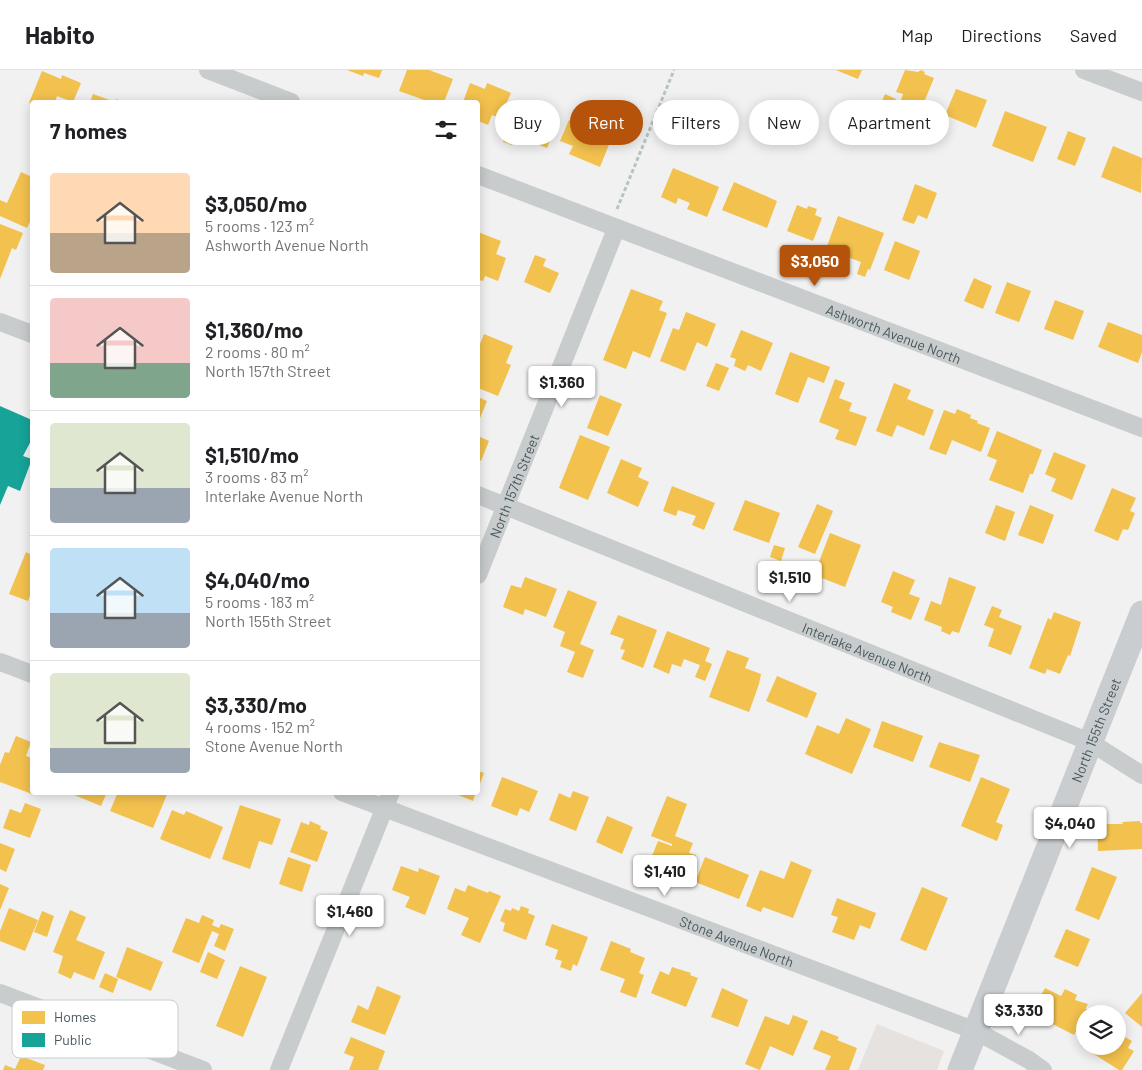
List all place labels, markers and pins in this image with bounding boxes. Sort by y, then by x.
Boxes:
pin: $3,050 [774,244,856,287]
pin: $1,360 [521,366,603,408]
pin: $1,510 [749,560,831,603]
pin: $4,040 [1029,806,1111,849]
pin: $1,410 [624,854,706,897]
pin: $1,460 [309,894,391,937]
pin: $3,330 [978,994,1060,1036]

